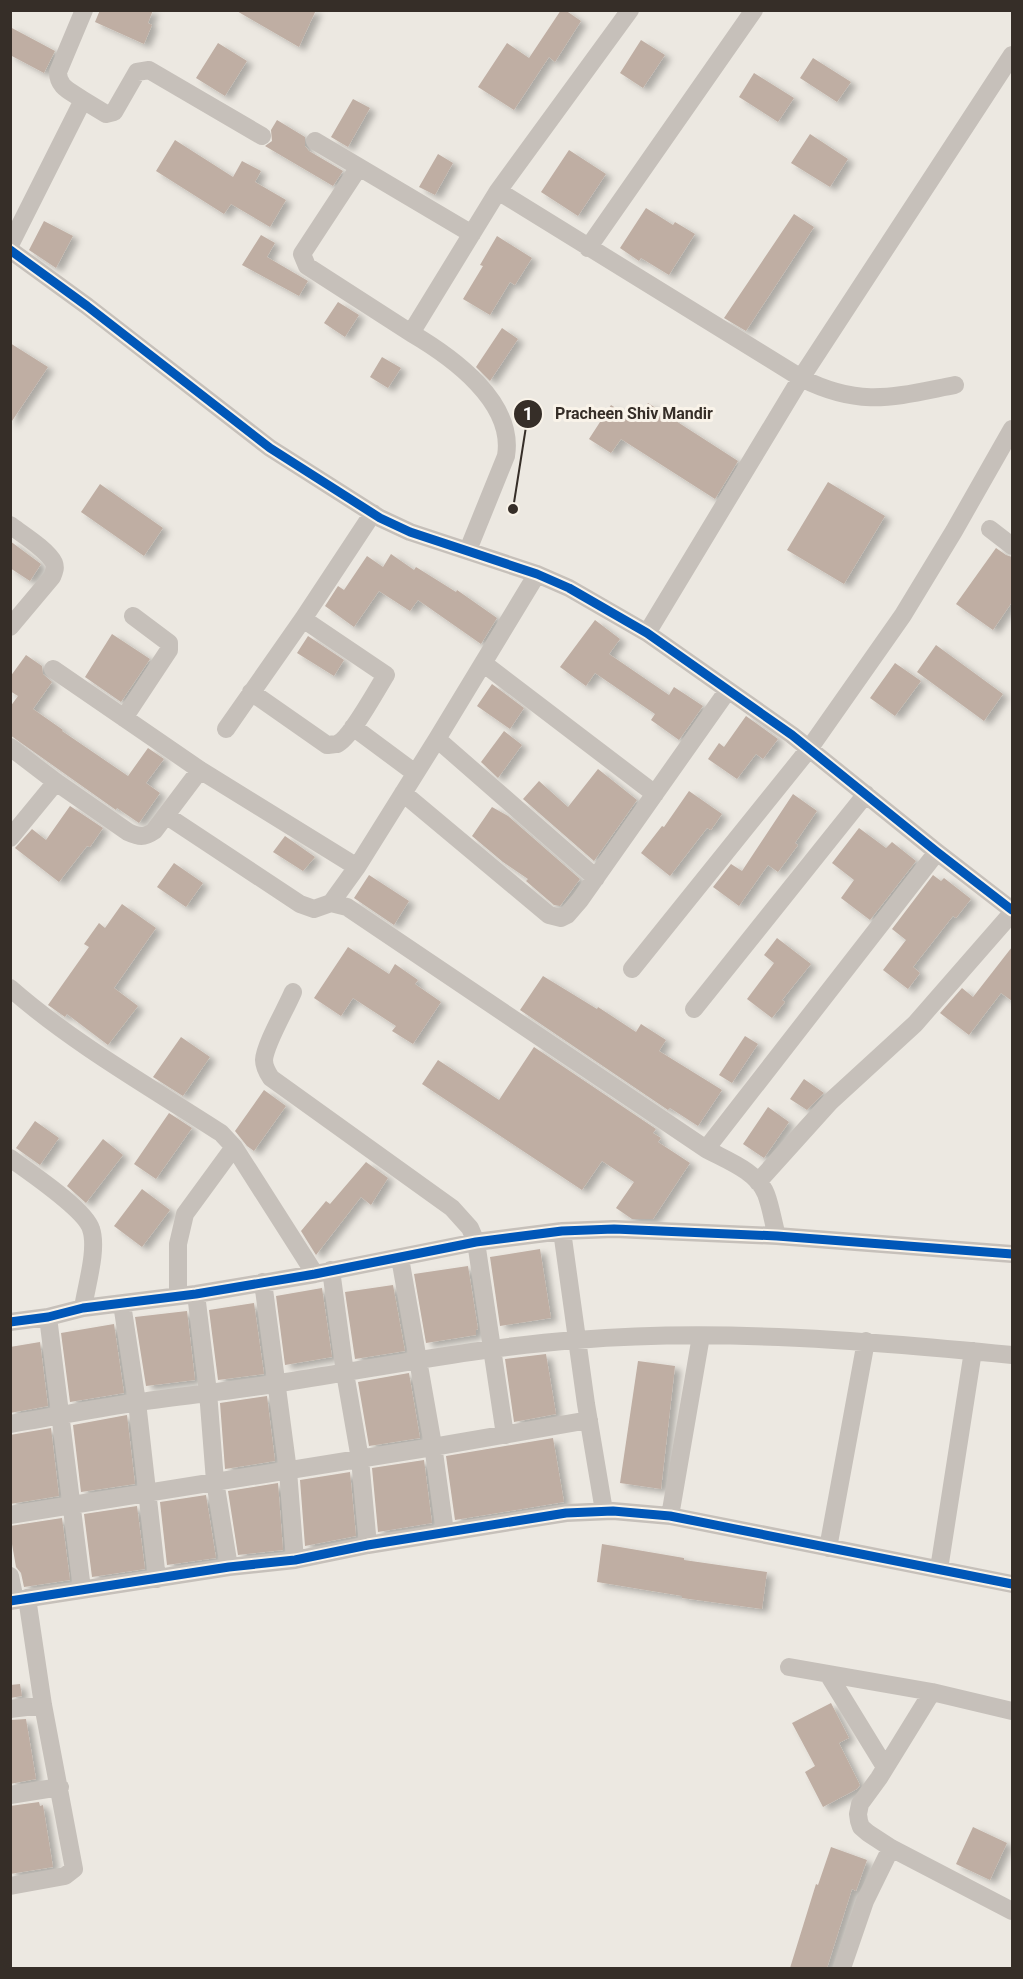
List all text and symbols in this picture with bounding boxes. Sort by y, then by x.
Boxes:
callout: Pracheen Shiv Mandir [513,397,725,431]
text: 1 [523,403,533,424]
text: Pracheen Shiv Mandir [555,404,713,423]

